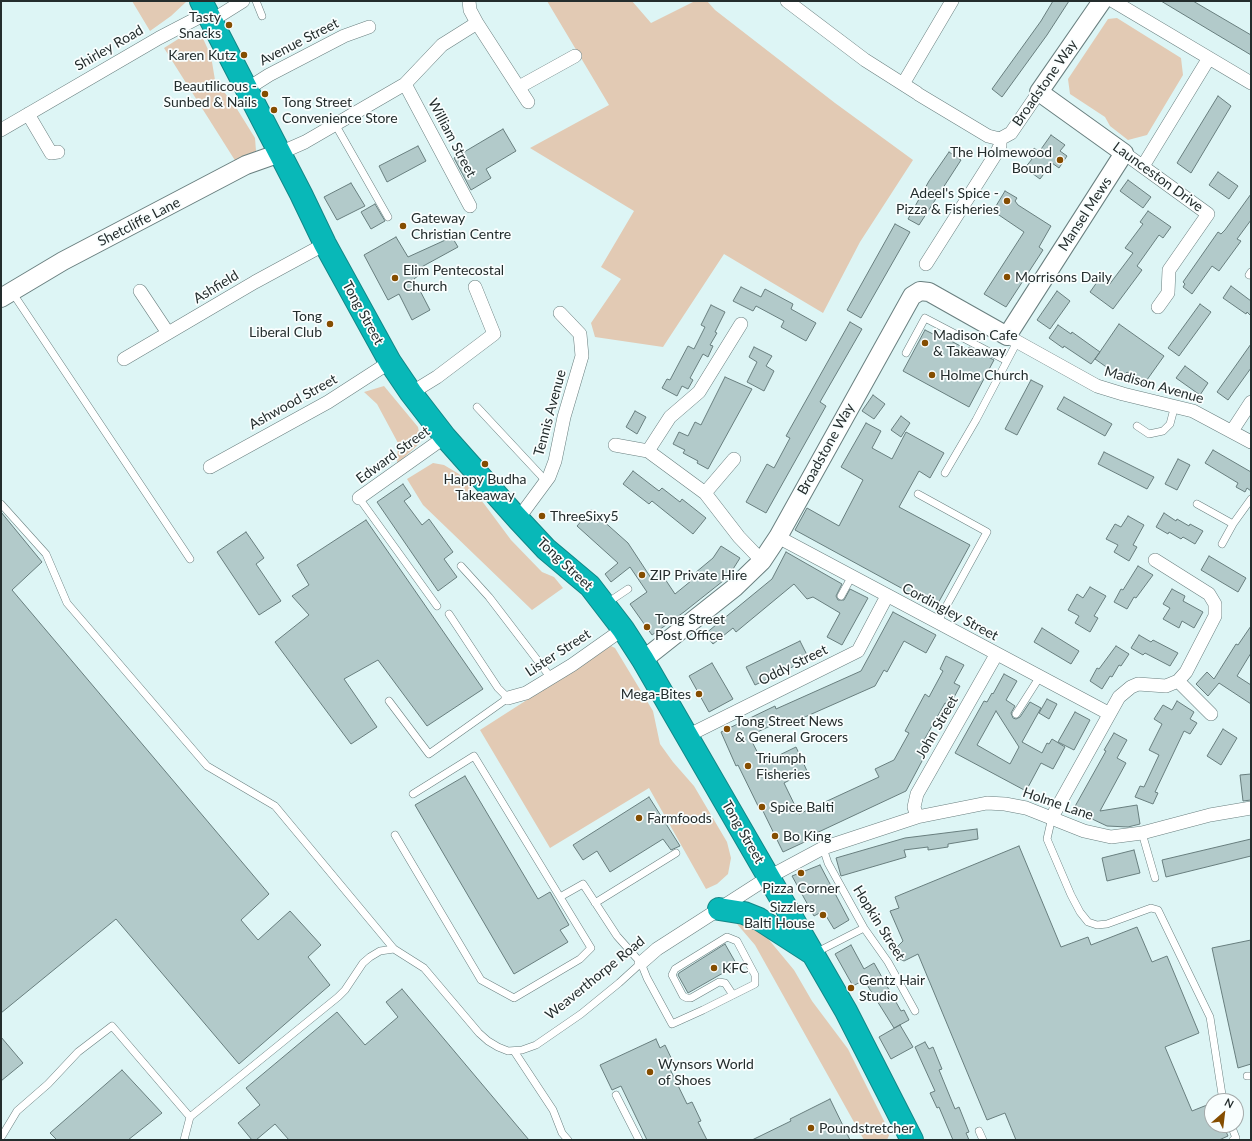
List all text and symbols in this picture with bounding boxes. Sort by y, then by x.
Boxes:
place label: Tasty Snacks [179,9,221,42]
street label: Avenue Street [257,15,341,69]
marker: Tasty Snacks [224,20,234,30]
street label: Shirley Road [72,22,146,74]
street label: Broadstone Way [1009,36,1081,130]
place label: Karen Kutz [168,47,236,63]
marker: Karen Kutz [239,50,249,60]
place label: Beautilicous - Sunbed & Nails [164,78,257,110]
marker: Beautilicous - Sunbed & Nails [260,89,270,99]
place label: Tong Street Convenience Store [282,94,398,126]
street label: William Street [424,96,480,180]
marker: Tong Street Convenience Store [269,105,279,115]
street label: Launceston Drive [1110,139,1206,215]
place label: The Holmewood Bound [950,144,1052,176]
marker: The Holmewood Bound [1055,155,1065,165]
street label: Mansel Mews [1055,174,1115,254]
place label: Adeel's Spice - Pizza & Fisheries [896,185,999,218]
street label: Shetcliffe Lane [95,194,183,250]
marker: Adeel's Spice - Pizza & Fisheries [1002,196,1012,206]
place label: Gateway Christian Centre [411,210,511,242]
marker: Gateway Christian Centre [398,221,408,231]
place label: Elim Pentecostal Church [403,262,504,294]
street label: Ashfield [190,267,242,307]
place label: Morrisons Daily [1015,269,1112,285]
marker: Morrisons Daily [1002,272,1012,282]
marker: Elim Pentecostal Church [390,273,400,283]
street label: Tong Street [339,278,387,348]
place label: Tong Liberal Club [249,308,322,340]
marker: Tong Liberal Club [325,319,335,329]
place label: Madison Cafe & Takeaway [933,327,1018,360]
marker: Madison Cafe & Takeaway [920,338,930,348]
street label: Madison Avenue [1102,363,1206,407]
place label: Holme Church [940,367,1028,383]
street label: Tennis Avenue [530,368,570,458]
marker: Holme Church [927,370,937,380]
street label: Ashwood Street [246,371,340,433]
street label: Broadstone Way [794,400,858,498]
street label: Edward Street [353,423,433,487]
marker: Happy Budha Takeaway [480,459,490,469]
place label: Happy Budha Takeaway [443,471,527,504]
place label: ThreeSixy5 [550,508,619,524]
marker: ThreeSixy5 [537,511,547,521]
street label: Tong Street [534,534,596,594]
place label: ZIP Private Hire [650,567,747,583]
marker: ZIP Private Hire [637,570,647,580]
street label: Cordingley Street [899,580,1001,644]
place label: Tong Street Post Office [655,611,725,644]
marker: Tong Street Post Office [642,622,652,632]
street label: Lister Street [522,626,594,680]
street label: Oddy Street [756,641,830,689]
place label: Mega-Bites [621,686,691,702]
marker: Mega-Bites [694,689,704,699]
street label: John Street [912,693,962,761]
place label: Tong Street News & General Grocers [735,713,848,746]
marker: Tong Street News & General Grocers [722,724,732,734]
place label: Triumph Fisheries [756,750,810,782]
marker: Triumph Fisheries [743,761,753,771]
street label: Holme Lane [1020,784,1096,824]
street label: Tong Street [718,797,768,867]
place label: Spice Balti [770,799,834,815]
marker: Spice Balti [757,802,767,812]
place label: Farmfoods [647,810,712,826]
marker: Farmfoods [634,813,644,823]
place label: Bo King [783,828,831,844]
marker: Bo King [770,831,780,841]
marker: Pizza Corner [796,868,806,878]
place label: Pizza Corner [762,880,840,896]
street label: Hopkin Street [849,883,909,963]
place label: Sizzlers Balti House [744,899,815,932]
marker: Sizzlers Balti House [818,910,828,920]
street label: Weaverthorpe Road [542,933,648,1023]
place label: KFC [722,960,748,976]
marker: KFC [709,963,719,973]
place label: Gentz Hair Studio [859,972,925,1004]
marker: Gentz Hair Studio [846,983,856,993]
place label: Wynsors World of Shoes [658,1056,754,1088]
marker: Wynsors World of Shoes [645,1067,655,1077]
north arrow [1204,1093,1244,1133]
text: N [1223,1095,1236,1111]
place label: Poundstretcher [819,1120,914,1136]
marker: Poundstretcher [806,1123,816,1133]

